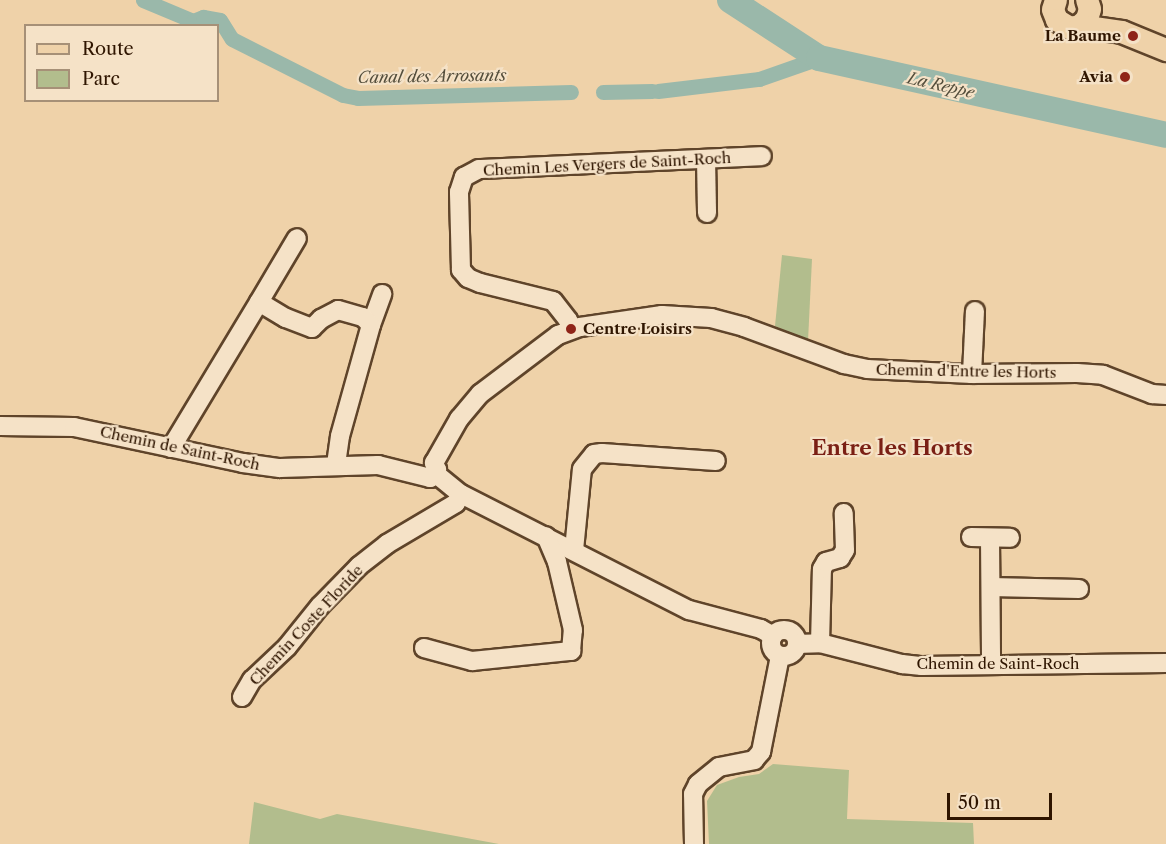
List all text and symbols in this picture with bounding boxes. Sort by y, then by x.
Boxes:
legend [24,24,219,102]
place label: La Baume [1044,27,1121,45]
marker: La Baume [1126,29,1140,43]
text: Route [82,38,134,60]
water label: Canal des Arrosants [357,65,507,87]
text: Parc [82,68,120,90]
water label: La Reppe [906,68,976,102]
place label: Avia [1079,68,1113,86]
marker: Avia [1118,70,1132,84]
street label: Chemin Les Vergers de Saint-Roch [482,148,732,180]
place label: Centre Loisirs [583,320,692,338]
marker: Centre Loisirs [564,322,578,336]
street label: Chemin d'Entre les Horts [876,360,1056,382]
street label: Chemin de Saint-Roch [98,422,262,474]
district label: Entre les Horts [811,435,973,461]
street label: Chemin Coste Floride [246,561,366,689]
street label: Chemin de Saint-Roch [917,655,1079,673]
scale bar [950,781,1055,819]
text: 50 m [958,792,1001,814]

